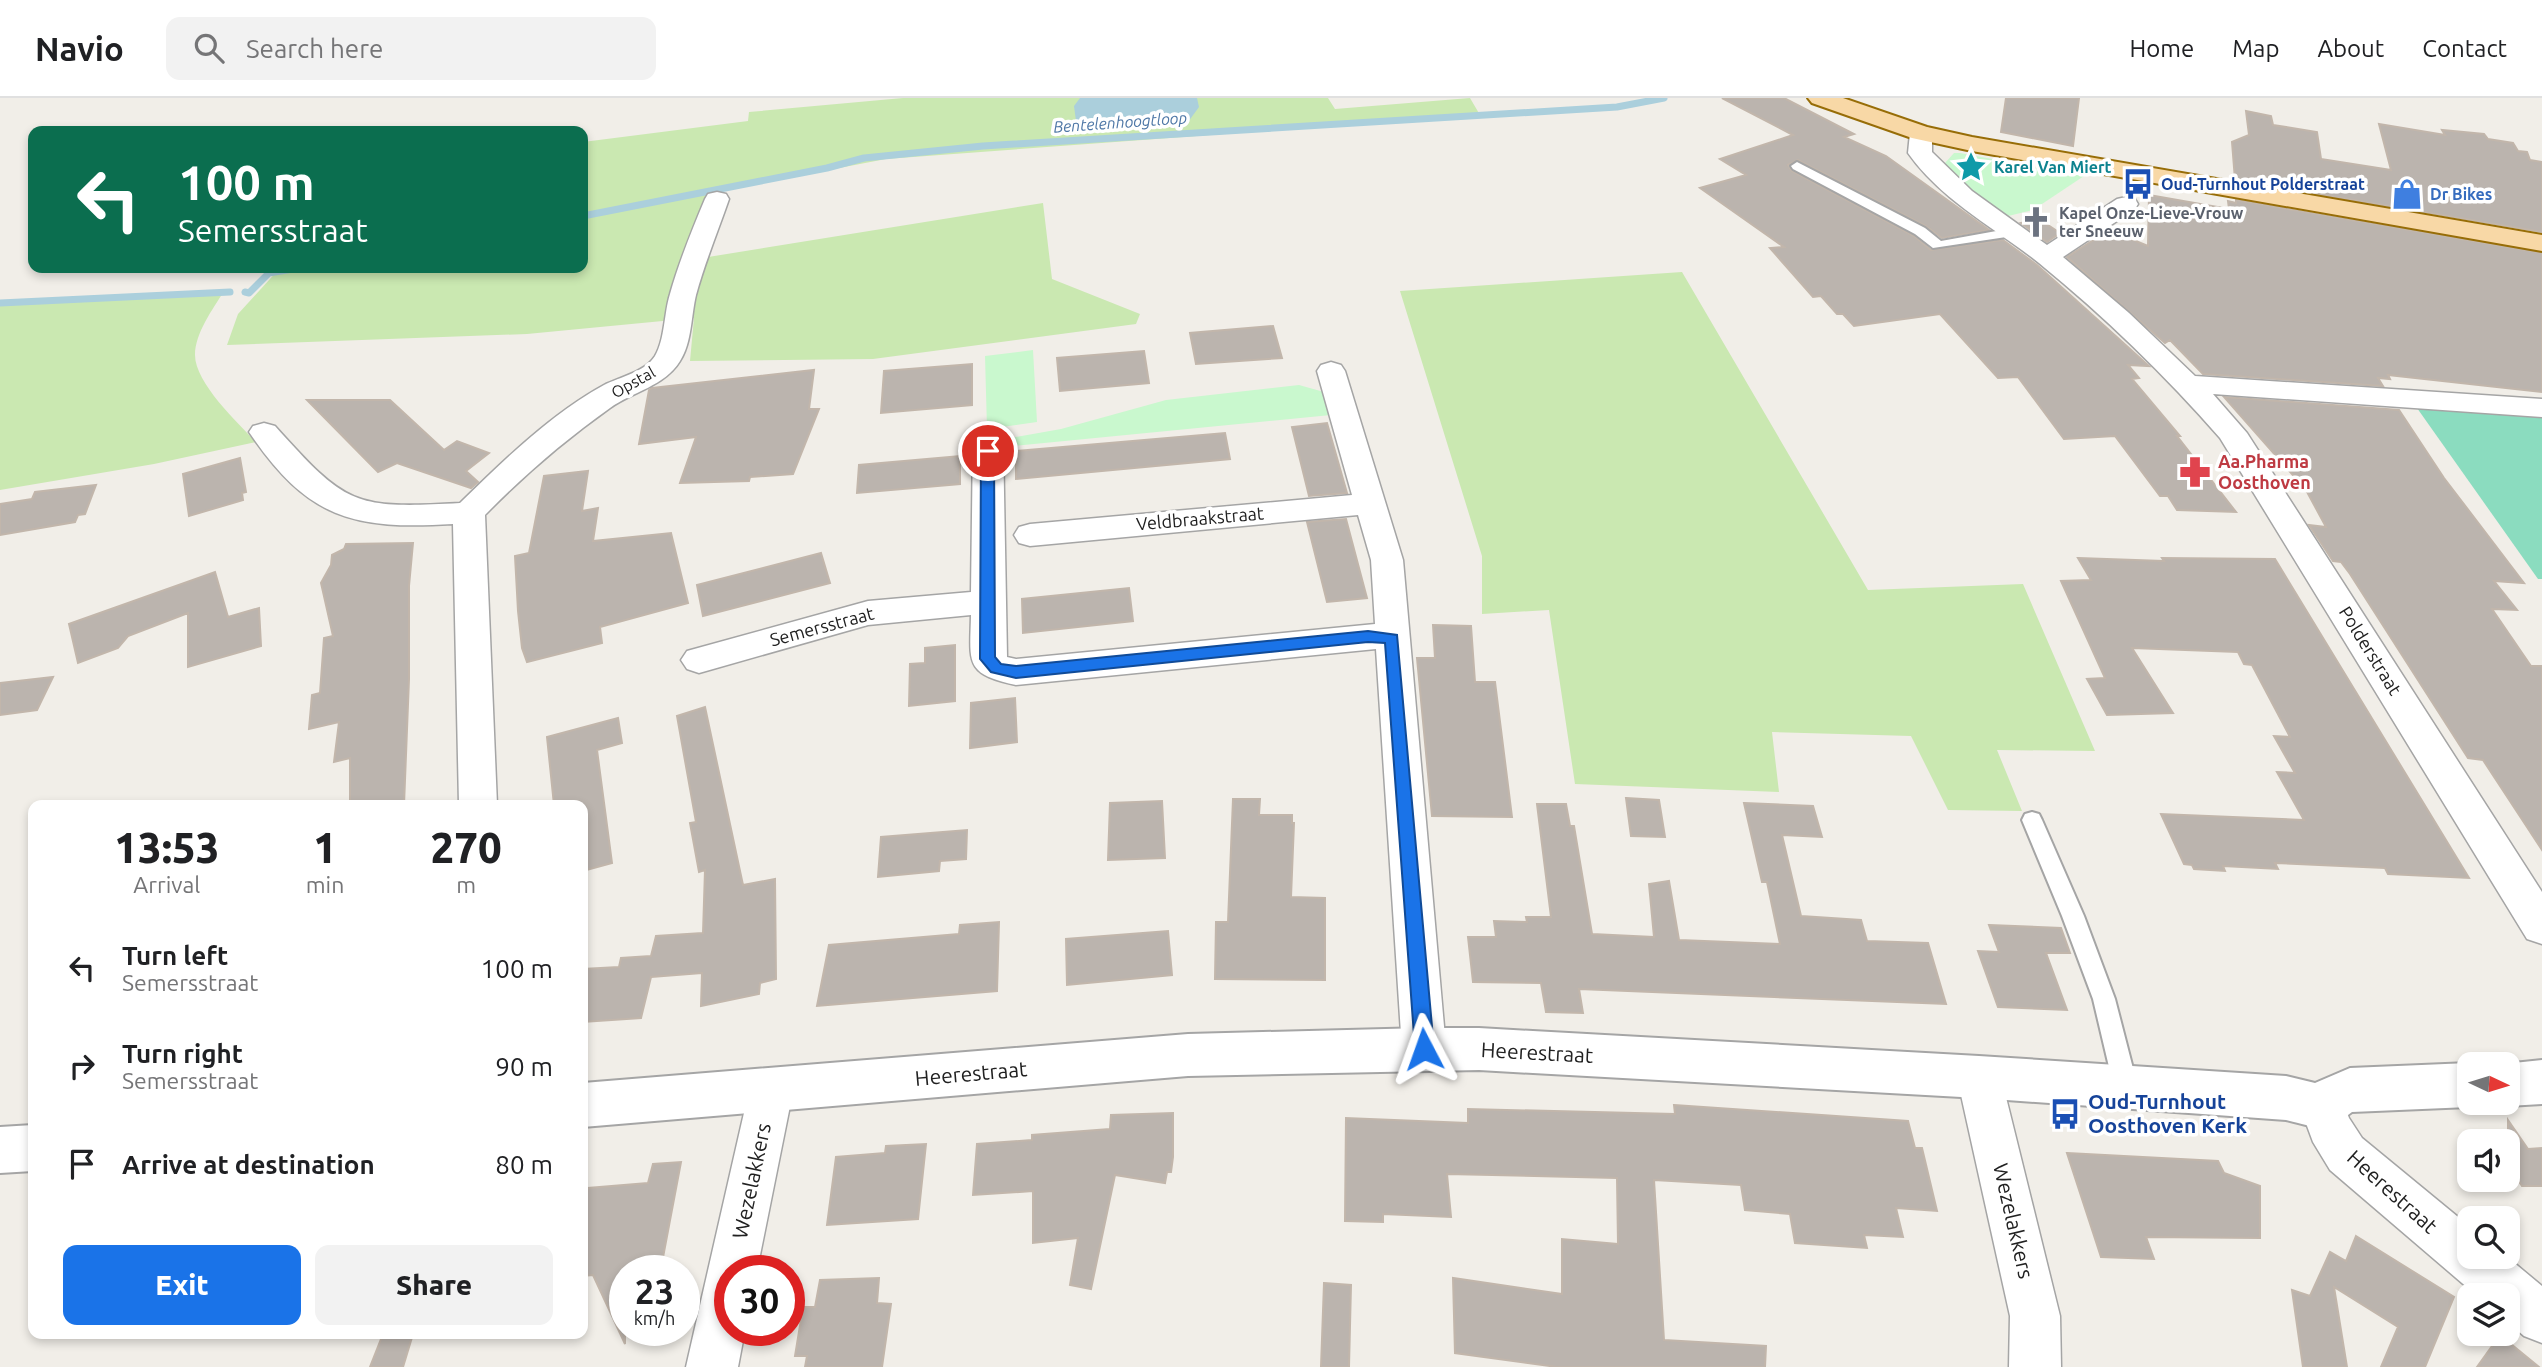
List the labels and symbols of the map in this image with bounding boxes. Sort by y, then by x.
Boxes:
water label: Bentelenhoogtloop [1053,108,1187,136]
place icon: Karel Van Miert [1954,150,1988,184]
place label: Karel Van Miert [1994,158,2111,176]
bus stop icon: Oud-Turnhout Polderstraat [2121,167,2155,201]
place label: Oud-Turnhout Polderstraat [2161,175,2365,193]
shop icon: Dr Bikes [2390,177,2424,211]
place label: Dr Bikes [2430,185,2492,203]
place label: Kapel Onze-Lieve-Vrouw ter Sneeuw [2059,204,2244,240]
church icon: Kapel Onze-Lieve-Vrouw ter Sneeuw [2019,205,2053,239]
street label: Opstal [608,363,658,401]
pin [958,421,1018,481]
place label: Aa.Pharma Oosthoven [2218,451,2311,492]
pharmacy icon: Aa.Pharma Oosthoven [2178,455,2212,489]
street label: Veldbraakstraat [1135,502,1265,534]
street label: Semersstraat [768,603,876,650]
street label: Polderstraat [2336,603,2406,698]
position arrow [1387,1012,1461,1086]
street label: Heerestraat [1480,1037,1594,1067]
north arrow [2457,1052,2520,1115]
street label: Heerestraat [914,1056,1028,1090]
place label: Oud-Turnhout Oosthoven Kerk [2088,1089,2247,1137]
bus stop icon: Oud-Turnhout Oosthoven Kerk [2048,1097,2082,1131]
street label: Wezelakkers [727,1121,775,1241]
street label: Heerestraat [2343,1145,2443,1238]
street label: Wezelakkers [1989,1161,2039,1281]
speed limit sign: 30 [714,1255,805,1346]

